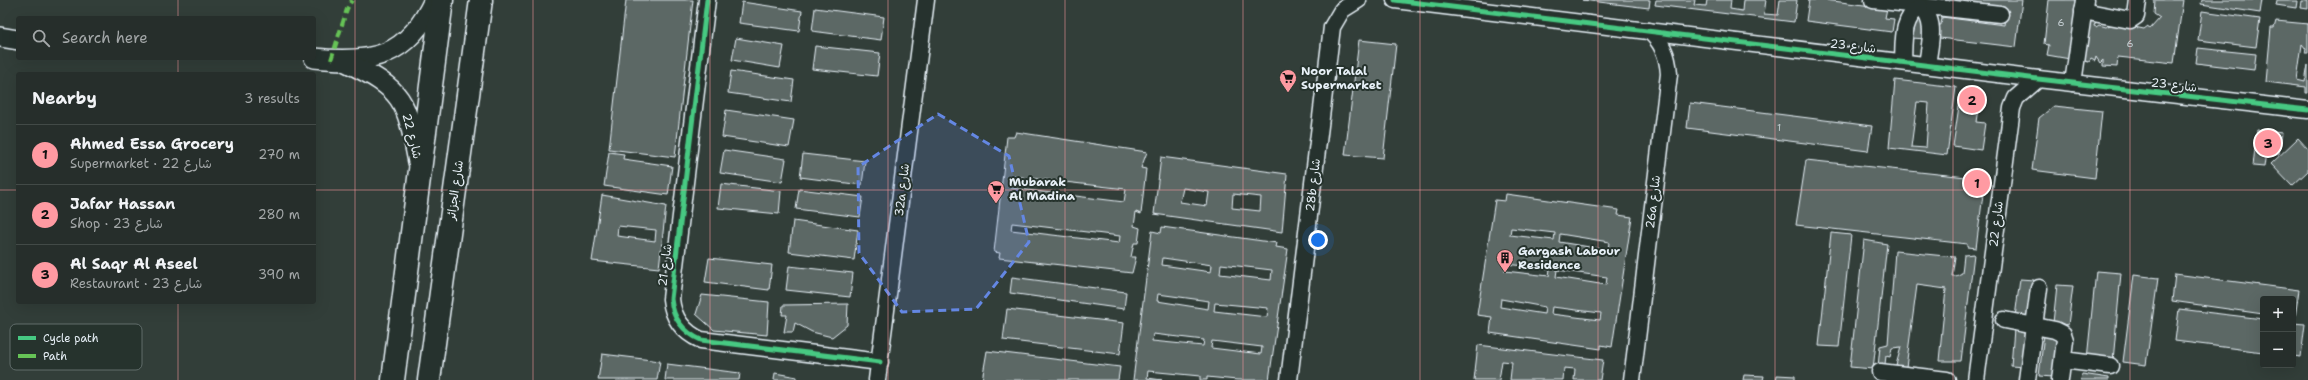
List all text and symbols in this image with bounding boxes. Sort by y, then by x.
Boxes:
search box [16,16,316,60]
house number: 6 [2058,16,2065,29]
icon: search [30,27,52,49]
text: Search here [62,28,148,48]
street label: شارع 23 [1829,35,1877,58]
house number: 6 [2127,37,2134,50]
place label: Noor Talal Supermarket [1301,63,1382,93]
supermarket icon: Noor Talal Supermarket [1278,68,1298,93]
street label: شارع 23 [2150,74,2198,97]
pin: 2 [1959,85,1985,115]
text: Nearby [32,87,97,109]
text: 3 results [244,90,300,107]
street label: شارع 22 [398,112,425,161]
house number: 1 [1777,121,1781,134]
pin: 3 [2255,128,2281,158]
text: Ahmed Essa Grocery [70,134,234,154]
text: 1 [42,146,48,163]
text: 270 m [258,146,300,163]
text: Supermarket · شارع 22 [70,155,212,172]
street label: 28b شارع [1302,157,1325,213]
street label: شارع الجزائر [443,159,468,222]
street label: 32a شارع [891,163,914,217]
pin: 1 [1964,168,1990,198]
place label: Mubarak Al Madina [1009,174,1076,204]
street label: 26a شارع [1642,174,1665,230]
supermarket icon: Mubarak Al Madina [986,179,1006,204]
text: Jafar Hassan [70,194,175,214]
street label: شارع 22 [1985,200,2008,248]
text: 2 [40,206,50,223]
text: 280 m [258,206,300,223]
text: Shop · شارع 23 [70,215,163,232]
your location [1308,230,1328,250]
street label: شارع 21 [654,243,677,287]
place label: Gargash Labour Residence [1518,243,1621,273]
building icon: Gargash Labour Residence [1495,248,1515,273]
text: Al Saqr Al Aseel [70,254,198,274]
text: 3 [40,266,50,283]
text: 390 m [258,266,300,283]
text: Restaurant · شارع 23 [70,275,202,292]
map controls [2260,296,2296,368]
button: + [2260,296,2296,332]
legend [10,324,142,370]
text: Cycle path [43,331,99,346]
button: − [2260,332,2296,368]
text: Path [43,349,67,364]

